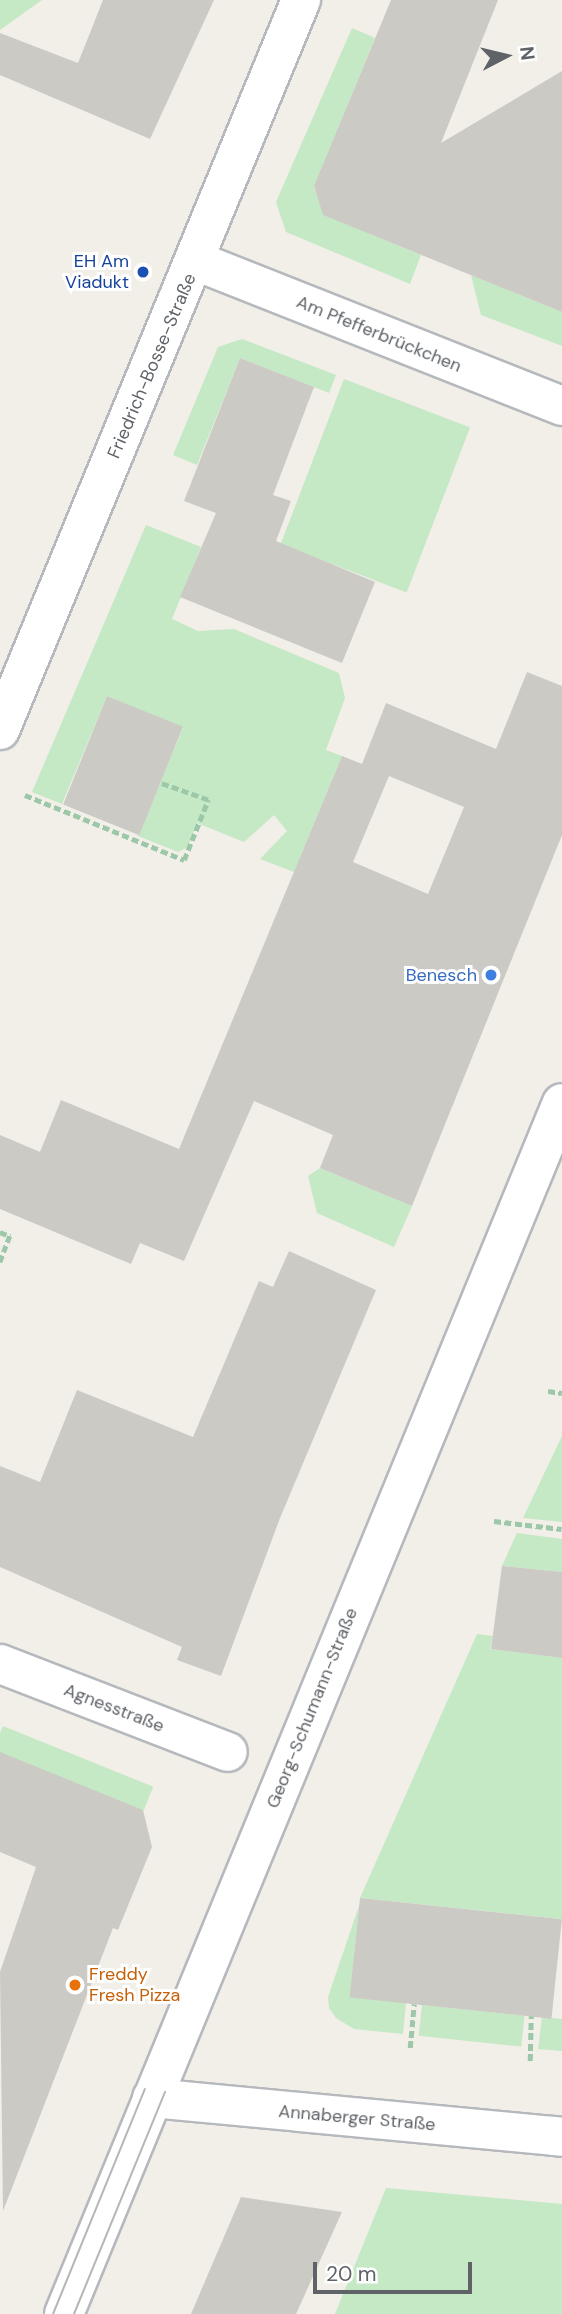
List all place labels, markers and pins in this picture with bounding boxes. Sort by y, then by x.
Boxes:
place label: EH Am Viadukt [65,251,129,294]
marker: EH Am Viadukt [135,264,151,280]
place label: Benesch [406,964,477,986]
marker: Benesch [483,967,499,983]
place label: Freddy Fresh Pizza [89,1964,180,2007]
marker: Freddy Fresh Pizza [67,1977,83,1993]

